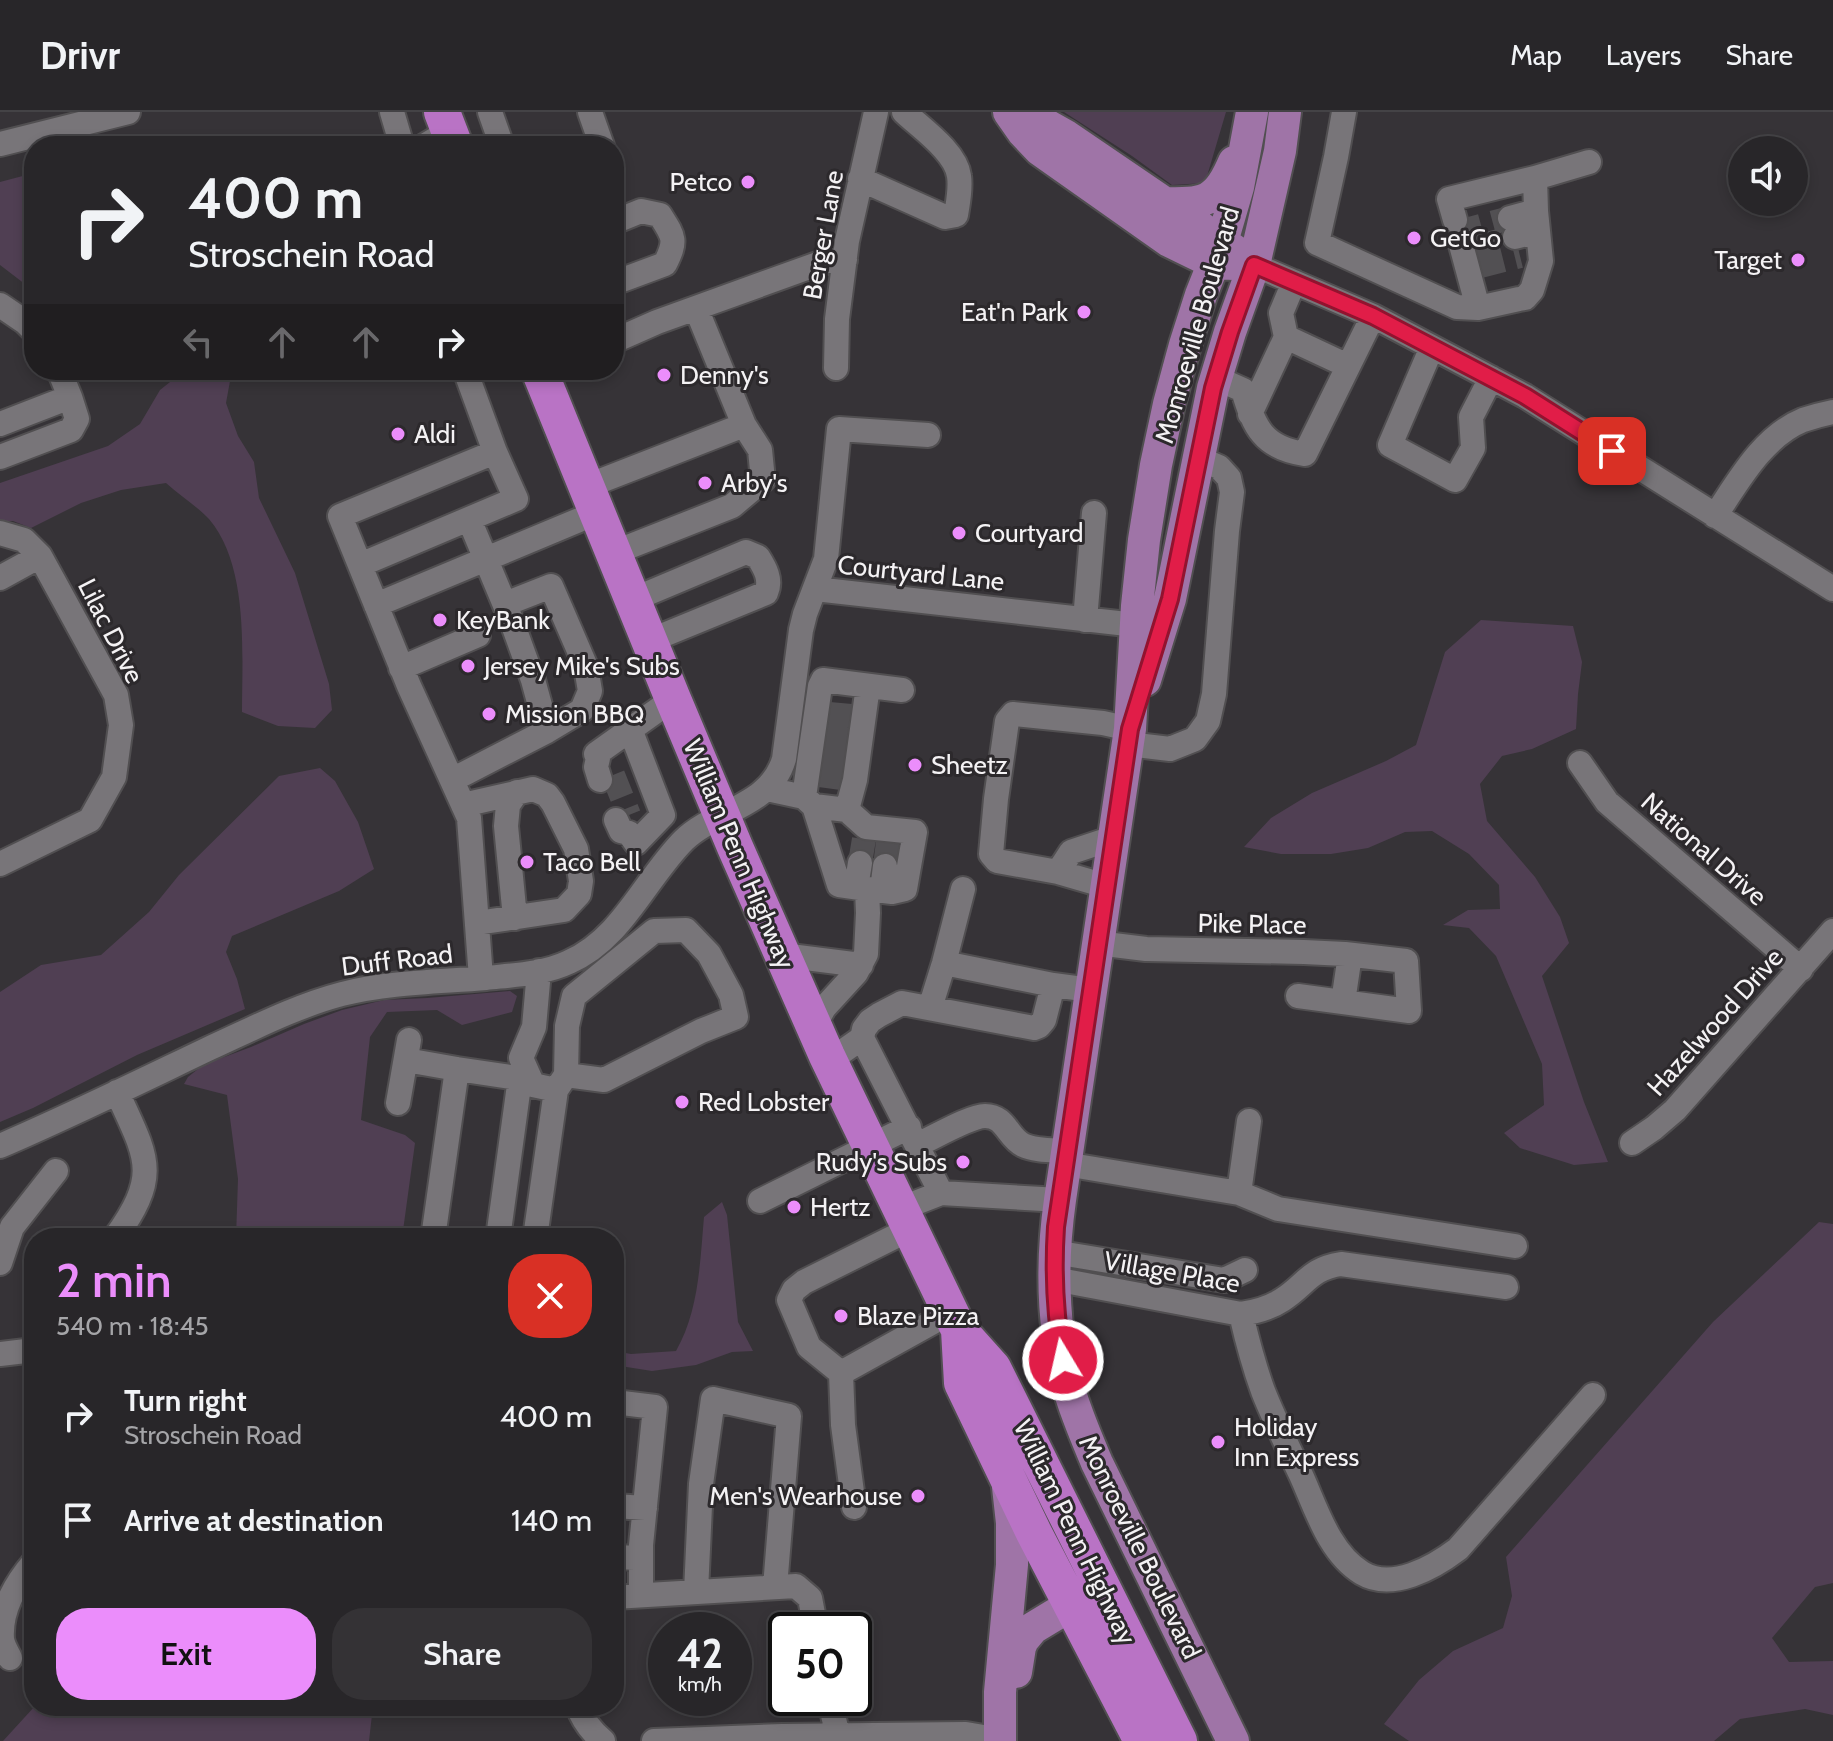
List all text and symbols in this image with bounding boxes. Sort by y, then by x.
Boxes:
text: Drivr [40,32,120,79]
text: Map [1510,38,1562,72]
text: Layers [1606,38,1681,72]
text: Share [1725,38,1793,72]
map controls [1728,136,1808,216]
button: sound [1728,136,1808,216]
text: 400 m [188,164,363,232]
place label: Petco [670,166,732,198]
icon: right [56,168,160,272]
street label: Berger Lane [796,168,850,302]
marker: Petco [739,173,757,191]
street label: Monroeville Boulevard [1148,203,1246,447]
place label: GetGo [1430,222,1501,254]
marker: GetGo [1405,229,1423,247]
text: Stroschein Road [188,232,434,276]
place label: Target [1714,244,1782,276]
marker: Target [1789,251,1807,269]
place label: Eat'n Park [961,296,1068,328]
marker: Eat'n Park [1075,303,1093,321]
icon: left [176,320,220,364]
icon: ahead [260,320,304,364]
icon: ahead [344,320,388,364]
icon: right [428,320,472,364]
place label: Denny's [680,359,769,391]
marker: Denny's [655,366,673,384]
pin [1578,417,1646,485]
place label: Aldi [414,418,456,450]
marker: Aldi [389,425,407,443]
icon: arrive [1590,429,1634,473]
place label: Arby's [721,467,788,499]
marker: Arby's [696,474,714,492]
place label: Courtyard [975,517,1083,549]
marker: Courtyard [950,524,968,542]
street label: Courtyard Lane [836,548,1006,598]
street label: Lilac Drive [71,573,151,689]
place label: KeyBank [456,604,550,636]
marker: KeyBank [431,611,449,629]
place label: Jersey Mike's Subs [483,650,680,682]
marker: Jersey Mike's Subs [459,657,477,675]
place label: Mission BBQ [505,698,644,730]
marker: Mission BBQ [480,705,498,723]
street label: William Penn Highway [676,735,802,973]
place label: Sheetz [931,749,1008,781]
marker: Sheetz [906,756,924,774]
street label: National Drive [1635,786,1773,912]
place label: Taco Bell [543,846,641,878]
marker: Taco Bell [518,853,536,871]
street label: Pike Place [1197,907,1307,941]
street label: Duff Road [340,937,454,983]
street label: Hazelwood Drive [1640,942,1790,1102]
place label: Red Lobster [698,1086,830,1118]
marker: Red Lobster [673,1093,691,1111]
place label: Rudy's Subs [816,1146,947,1178]
marker: Rudy's Subs [954,1153,972,1171]
place label: Hertz [810,1191,871,1223]
marker: Hertz [785,1198,803,1216]
street label: Village Place [1101,1244,1243,1300]
text: 2 min [56,1251,172,1309]
button: close [508,1254,592,1338]
place label: Blaze Pizza [857,1300,980,1332]
marker: Blaze Pizza [832,1307,850,1325]
text: 540 m · 18:45 [56,1310,209,1342]
position arrow [1021,1318,1105,1402]
text: Turn right [124,1382,247,1419]
icon: right [56,1394,100,1438]
text: 400 m [500,1398,592,1435]
place label: Holiday Inn Express [1234,1411,1359,1473]
street label: William Penn Highway [1007,1414,1143,1650]
text: Stroschein Road [124,1419,302,1451]
street label: Monroeville Boulevard [1072,1430,1208,1664]
marker: Holiday Inn Express [1209,1433,1227,1451]
place label: Men's Wearhouse [709,1480,902,1512]
marker: Men's Wearhouse [909,1487,927,1505]
icon: arrive [56,1498,100,1542]
text: Arrive at destination [124,1502,384,1539]
text: 140 m [511,1502,592,1539]
button: Exit [56,1608,316,1700]
button: Share [332,1608,592,1700]
speed limit sign: 50 [768,1612,872,1716]
text: 42 [677,1629,723,1678]
text: km/h [678,1672,722,1696]

